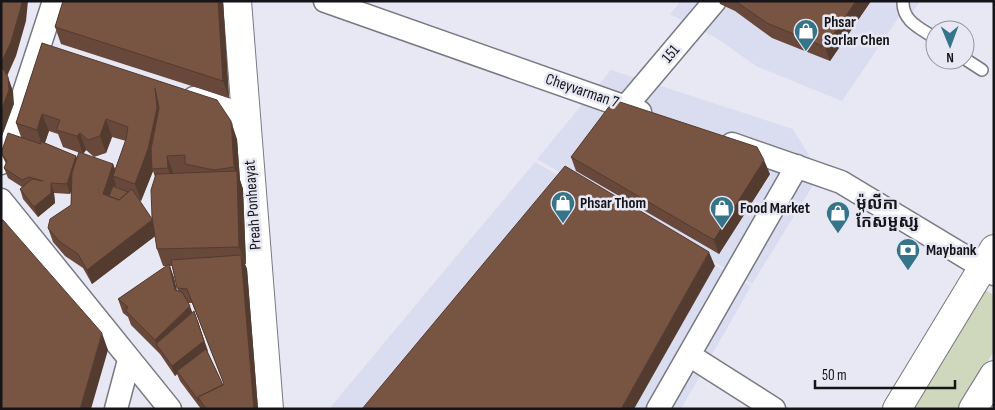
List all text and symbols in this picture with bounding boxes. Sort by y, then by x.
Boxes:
place label: Phsar Sorlar Chen [824,13,890,50]
shop icon: Phsar Sorlar Chen [793,18,819,52]
north arrow [925,20,975,70]
street label: 151 [658,41,684,67]
text: N [946,49,954,66]
street label: Cheyvarman 7 [543,70,622,113]
street label: Preah Ponheayat [240,160,266,250]
shop icon: Phsar Thom [550,190,576,224]
place label: ម៉ូលីកា កែសម្ផស្ស [856,193,919,232]
place label: Phsar Thom [580,194,646,213]
shop icon: Food Market [709,195,735,229]
place label: Food Market [740,199,810,218]
shop icon: ម៉ូលីកា កែសម្ផស្ស [825,200,851,234]
bank icon: Maybank [895,237,921,271]
place label: Maybank [926,241,977,260]
scale bar [815,358,955,390]
text: 50 m [822,366,847,385]

